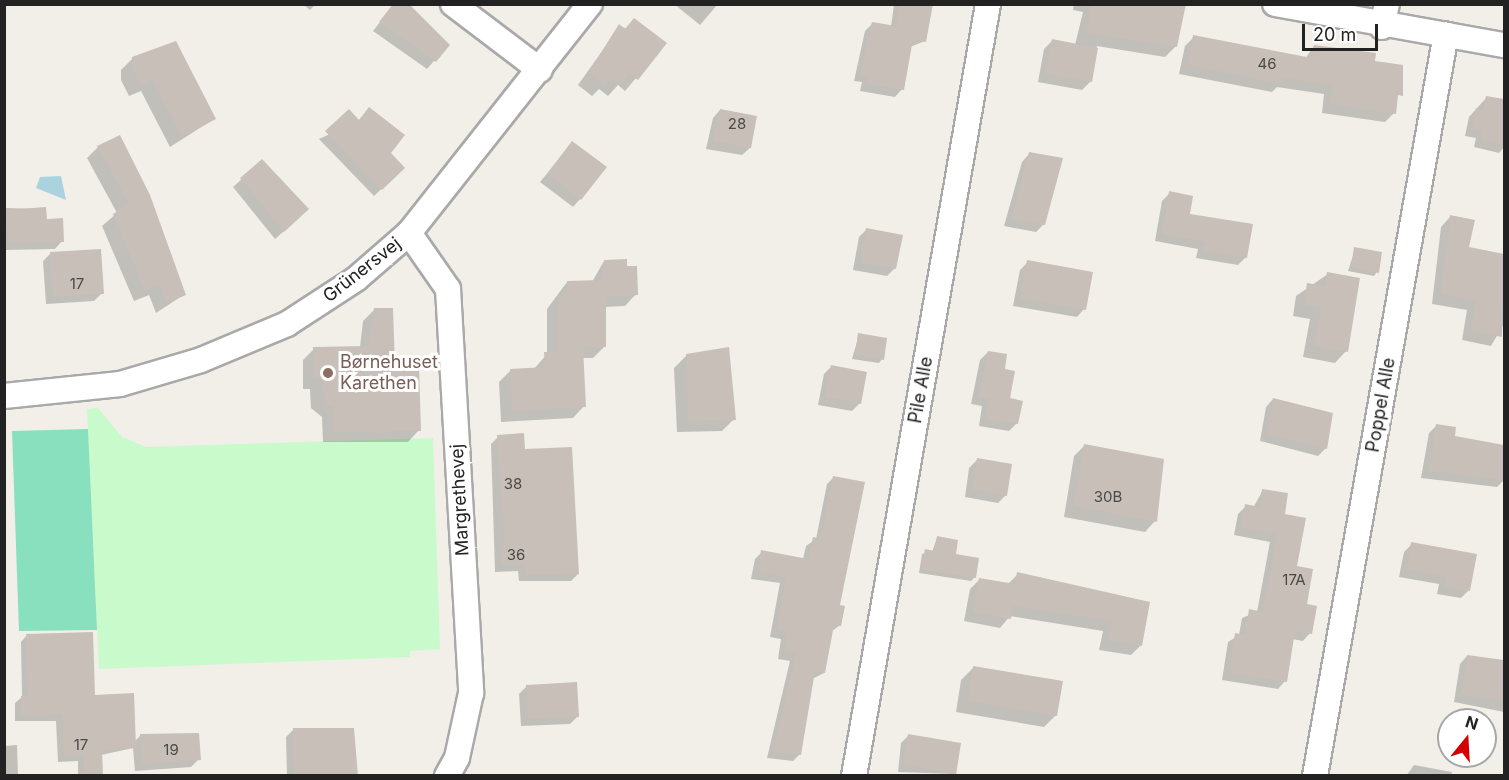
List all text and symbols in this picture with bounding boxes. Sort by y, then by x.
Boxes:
scale bar [1305,12,1382,50]
text: 20 m [1313,24,1356,45]
house number: 46 [1258,55,1276,73]
house number: 28 [728,115,746,133]
street label: Grünersvej [319,233,405,307]
house number: 17 [70,275,84,293]
place label: Børnehuset Karethen [340,352,438,394]
street label: Pile Alle [905,355,937,425]
street label: Poppel Alle [1362,356,1400,454]
marker: Børnehuset Karethen [321,366,335,380]
street label: Margrethevej [446,443,474,557]
house number: 38 [504,475,522,493]
house number: 30B [1094,488,1122,506]
house number: 36 [507,546,525,564]
house number: 17A [1282,571,1306,589]
north arrow [1437,708,1497,768]
text: N [1463,711,1481,734]
house number: 17 [74,736,88,754]
house number: 19 [163,741,179,759]

